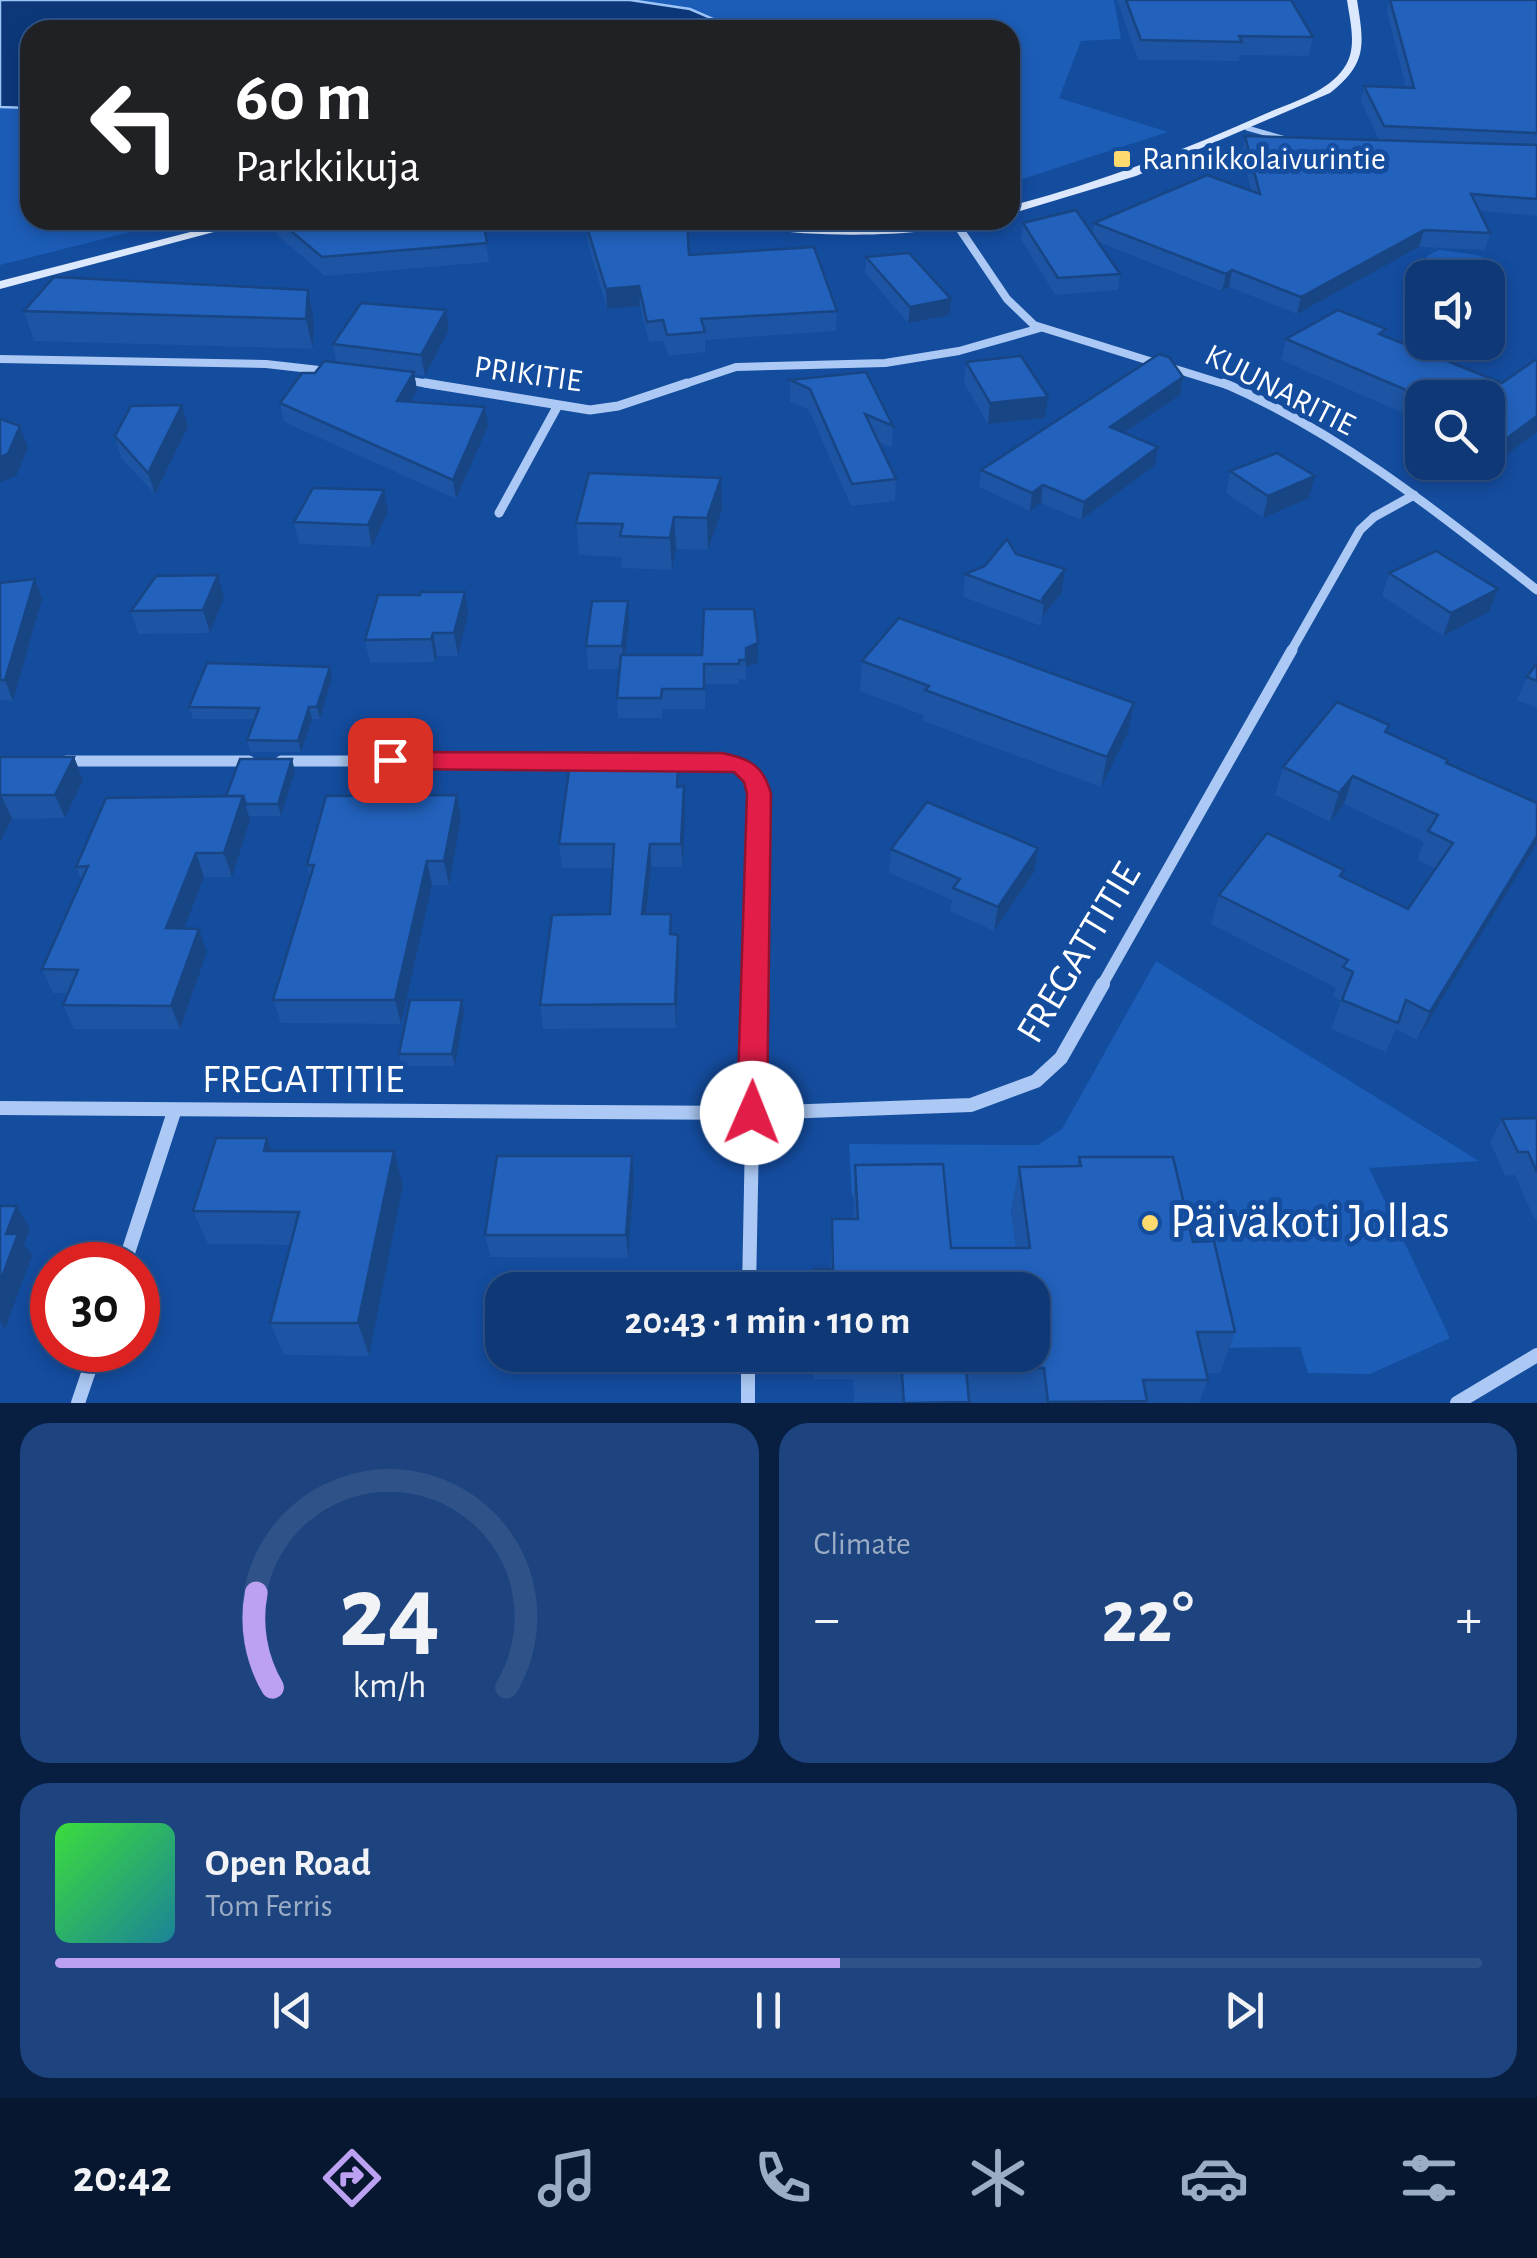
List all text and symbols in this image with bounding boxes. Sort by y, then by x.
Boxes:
icon: left [70,60,200,190]
text: 60 m [235,63,372,133]
place label: Rannikkolaivurintie [1142,143,1386,175]
text: Parkkikuja [235,145,420,190]
marker: Rannikkolaivurintie [1111,148,1133,170]
map controls [1405,260,1505,480]
button: sound [1405,260,1505,360]
street label: KUUNARITIE [1200,339,1360,441]
street label: PRIKITIE [472,351,584,397]
button: search [1405,380,1505,480]
pin [348,718,433,803]
icon: arrive [363,733,418,788]
street label: FREGATTITIE [1010,856,1148,1050]
street label: FREGATTITIE [202,1060,404,1100]
position arrow [700,1061,804,1165]
place label: Päiväkoti Jollas [1170,1199,1450,1247]
marker: Päiväkoti Jollas [1139,1212,1161,1234]
speed limit sign: 30 [30,1242,160,1372]
text: 20:43 · 1 min · 110 m [625,1303,910,1341]
text: Climate [814,1528,911,1560]
text: 24 [339,1562,440,1666]
text: 22° [1101,1581,1194,1656]
text: − [814,1592,840,1647]
text: + [1456,1592,1482,1647]
text: km/h [352,1668,426,1704]
text: Open Road [205,1845,371,1883]
text: Tom Ferris [205,1890,333,1922]
icon: previous [265,1983,320,2038]
icon: pause [741,1983,796,2038]
icon: next [1217,1983,1272,2038]
icon: directions [317,2143,387,2213]
icon: music [532,2143,602,2213]
icon: phone [748,2143,818,2213]
icon: climate [963,2143,1033,2213]
icon: car [1179,2143,1249,2213]
icon: filters [1394,2143,1464,2213]
text: 20:42 [73,2155,172,2200]

